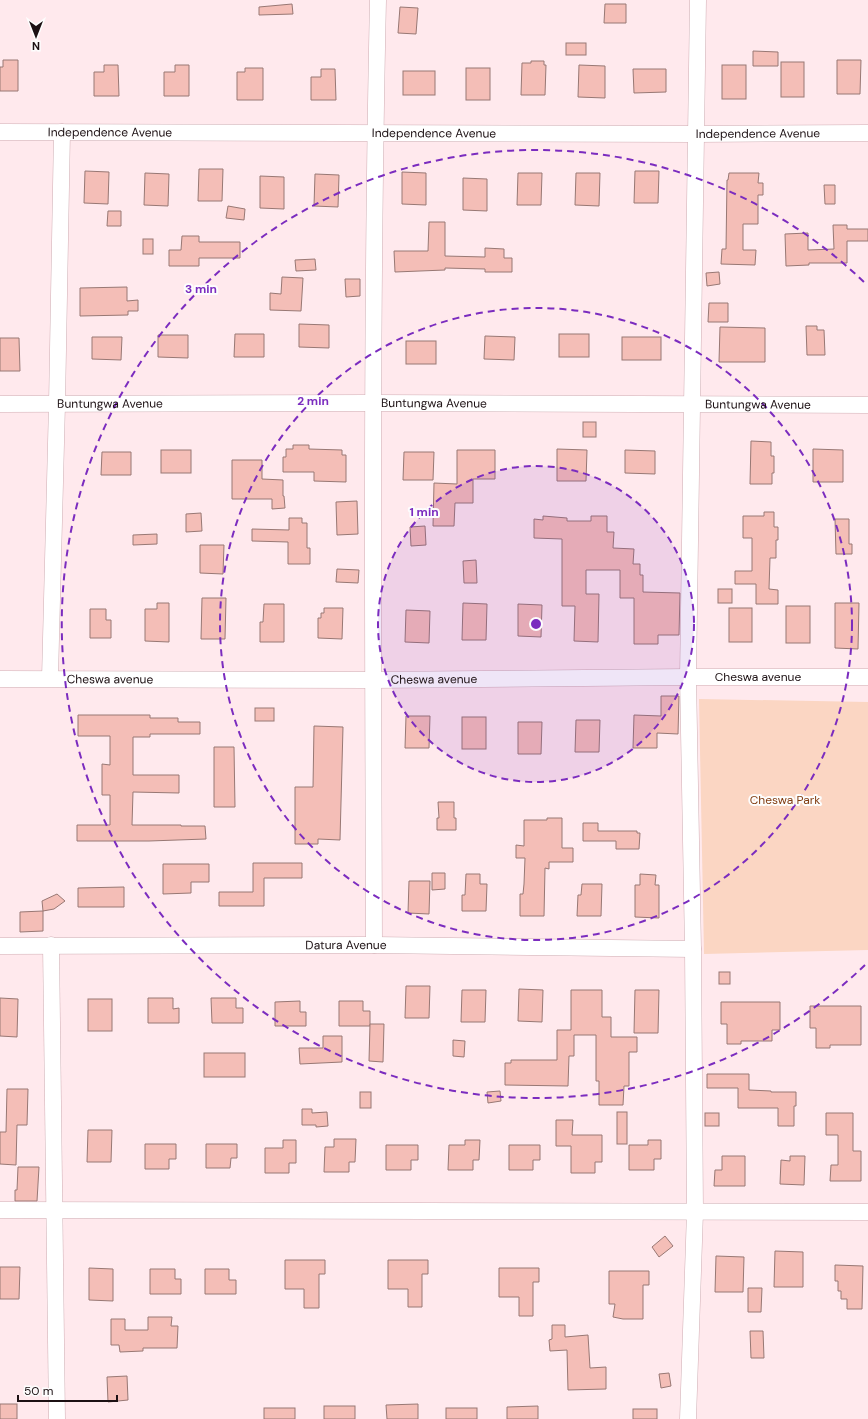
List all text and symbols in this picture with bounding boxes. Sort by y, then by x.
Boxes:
north arrow [16,16,56,56]
text: N [32,39,40,53]
street label: Independence Avenue [48,124,172,140]
street label: Independence Avenue [372,125,496,141]
street label: Independence Avenue [696,125,820,142]
text: 3 min [185,281,217,297]
text: 2 min [297,393,329,409]
street label: Buntungwa Avenue [381,395,487,411]
street label: Buntungwa Avenue [57,396,163,412]
street label: Buntungwa Avenue [705,396,811,413]
text: 1 min [409,504,439,520]
centre of rings [529,617,543,631]
street label: Cheswa avenue [715,669,801,685]
street label: Cheswa avenue [67,671,153,687]
street label: Cheswa avenue [391,671,478,688]
park label: Cheswa Park [750,792,820,808]
street label: Datura Avenue [305,937,387,953]
scale bar [18,1377,117,1403]
text: 50 m [24,1383,53,1399]

